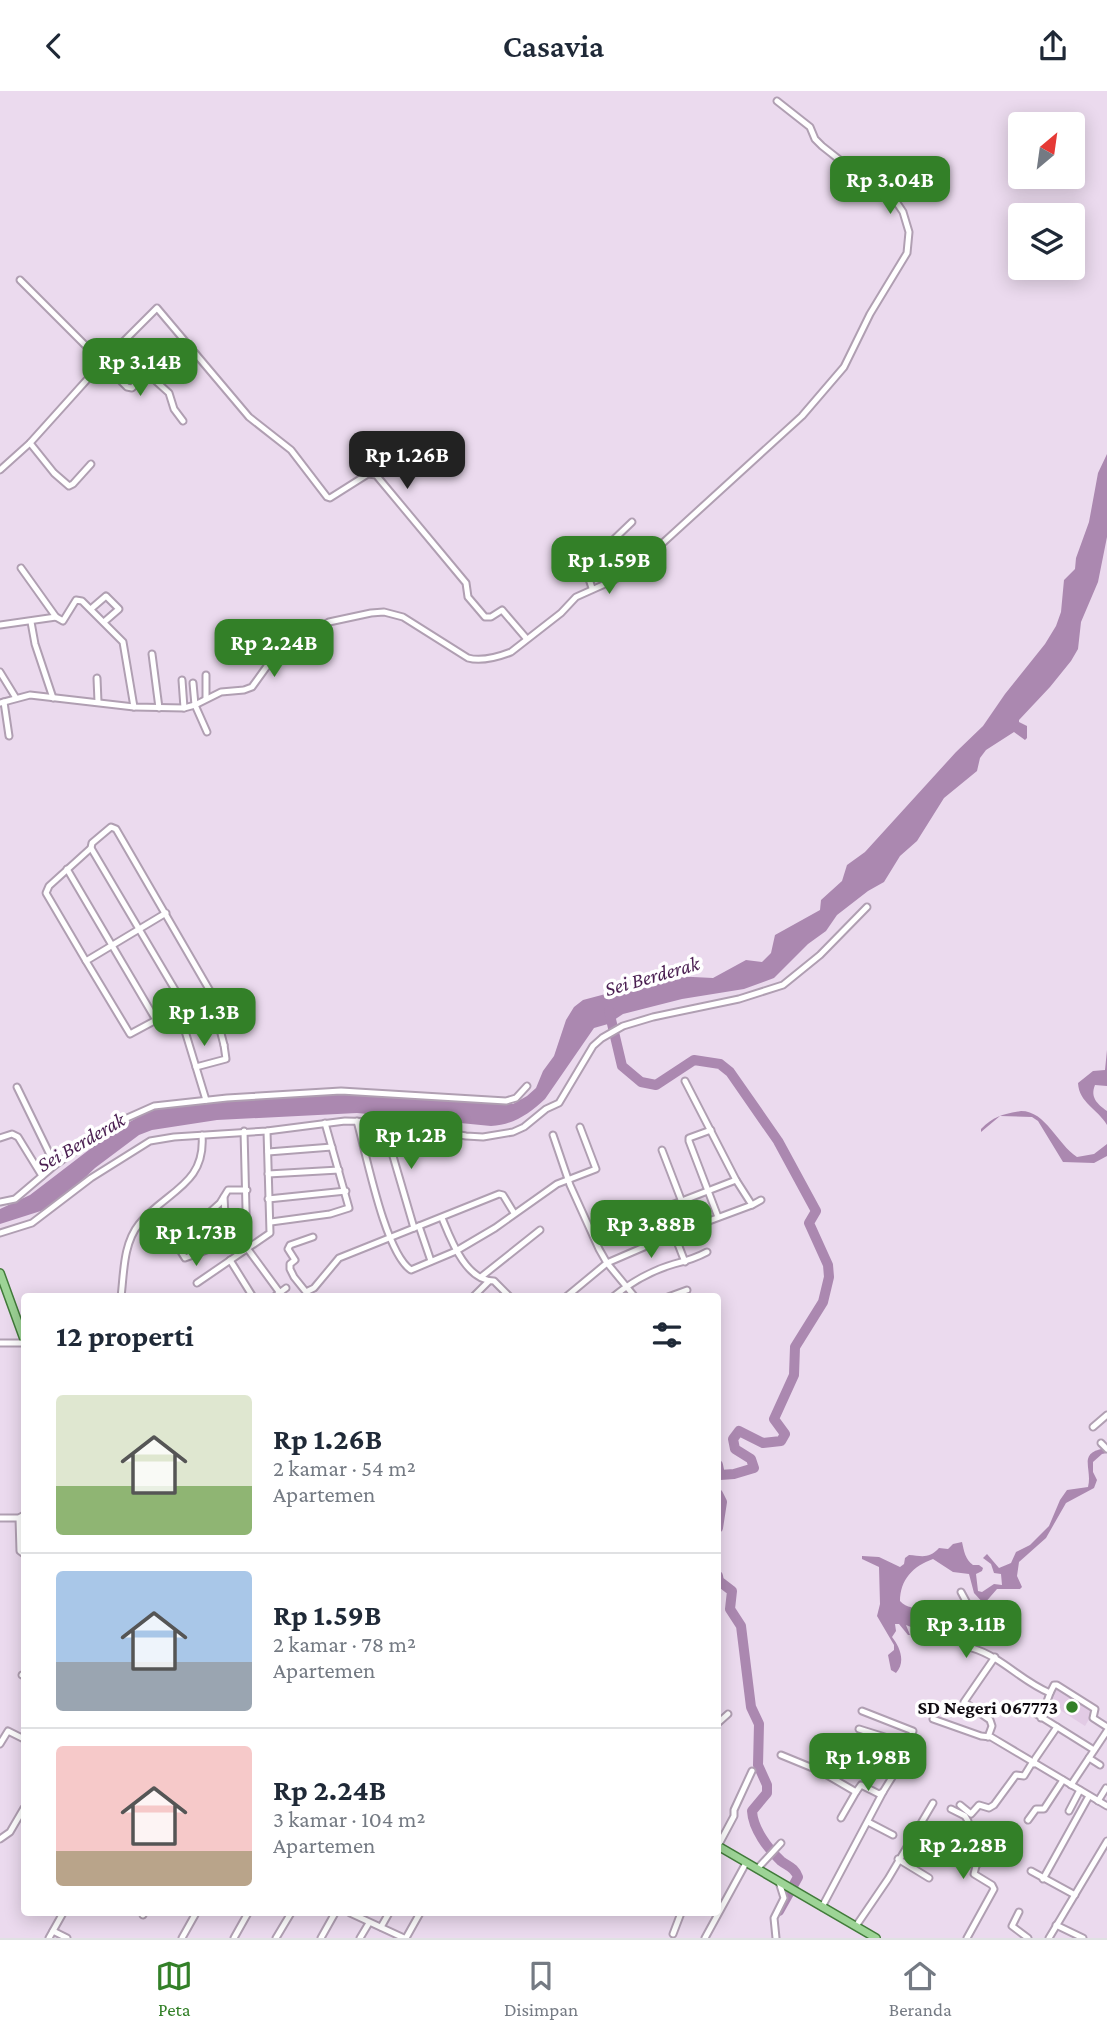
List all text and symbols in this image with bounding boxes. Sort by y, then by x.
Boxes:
icon: back [35,27,73,65]
icon: share [1034,27,1072,65]
text: Casavia [503,28,604,64]
north arrow [1008,112,1085,189]
map controls [1008,112,1085,280]
pin: Rp 3.04B [818,157,962,216]
text: Rp 3.04B [846,166,934,192]
button: layers [1008,203,1085,280]
pin: Rp 3.14B [68,338,212,398]
text: Rp 3.14B [98,348,182,374]
pin: Rp 1.26B [335,431,479,491]
text: Rp 1.26B [365,441,449,467]
pin: Rp 1.59B [537,537,681,596]
text: Rp 1.59B [567,546,651,572]
pin: Rp 2.24B [202,619,346,679]
text: Rp 2.24B [231,629,317,655]
water label: Sei Berderak [602,951,703,1001]
pin: Rp 1.3B [139,989,269,1048]
text: Rp 1.3B [169,998,239,1024]
water label: Sei Berderak [33,1107,130,1177]
pin: Rp 1.2B [346,1111,476,1171]
text: Rp 1.2B [375,1121,447,1147]
pin: Rp 3.88B [579,1201,723,1260]
pin: Rp 1.73B [124,1209,268,1268]
text: Rp 3.88B [607,1210,695,1236]
text: Rp 1.73B [155,1218,237,1244]
icon: filters [648,1316,686,1354]
text: 12 properti [56,1319,194,1352]
text: Rp 1.26B [273,1422,382,1455]
icon: home [112,1423,196,1507]
text: 2 kamar · 54 m² [273,1455,416,1481]
text: Apartemen [273,1481,375,1507]
text: Rp 1.59B [273,1598,382,1631]
icon: home [112,1599,196,1683]
pin: Rp 3.11B [894,1601,1038,1660]
text: Rp 3.11B [926,1610,1006,1636]
text: 2 kamar · 78 m² [273,1631,416,1657]
text: Apartemen [273,1657,375,1683]
place label: SD Negeri 067773 [918,1697,1058,1718]
marker: SD Negeri 067773 [1064,1699,1080,1715]
pin: Rp 1.98B [796,1733,940,1793]
text: Rp 1.98B [825,1743,911,1769]
text: Rp 2.24B [273,1773,386,1806]
icon: home [112,1774,196,1858]
text: 3 kamar · 104 m² [273,1806,425,1832]
pin: Rp 2.28B [891,1821,1035,1881]
text: Rp 2.28B [919,1831,1007,1857]
text: Apartemen [273,1832,375,1858]
tab: Peta [155,1957,193,2020]
tab: Disimpan [504,1957,578,2020]
tab: Beranda [889,1957,952,2020]

